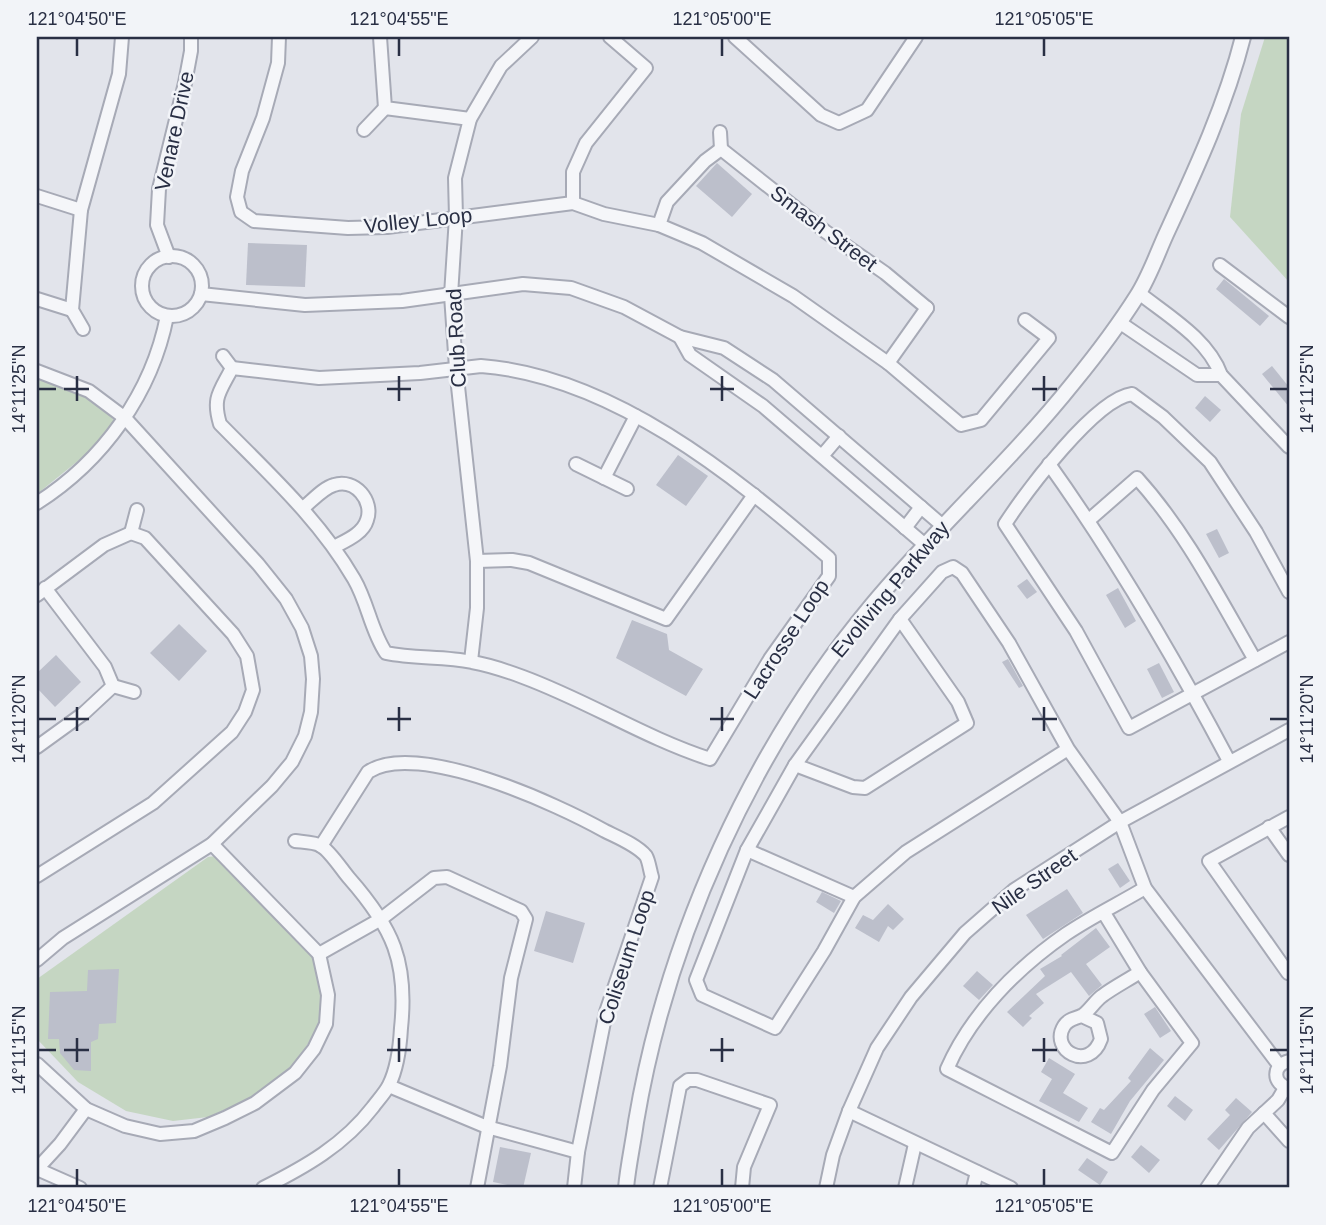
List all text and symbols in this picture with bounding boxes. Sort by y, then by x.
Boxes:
text: 121°04'50"E [27,9,127,29]
text: 121°04'55"E [349,9,449,29]
text: 121°05'00"E [672,9,772,29]
text: 121°05'05"E [994,9,1094,29]
street label: Venare Drive [150,69,198,193]
street label: Smash Street [766,181,882,276]
street label: Volley Loop [363,203,473,237]
street label: Club Road [442,288,470,388]
text: 14°11'25"N [9,345,29,433]
text: 14°11'25"N [1297,345,1317,433]
street label: Evoliving Parkway [826,516,954,662]
street label: Lacrosse Loop [739,575,833,703]
text: 14°11'20"N [9,675,29,763]
text: 14°11'20"N [1297,675,1317,763]
street label: Nile Street [987,843,1081,919]
street label: Coliseum Loop [593,887,659,1027]
text: 14°11'15"N [9,1006,29,1094]
text: 14°11'15"N [1297,1006,1317,1094]
text: 121°04'50"E [27,1196,127,1216]
text: 121°04'55"E [349,1196,449,1216]
text: 121°05'00"E [672,1196,772,1216]
text: 121°05'05"E [994,1196,1094,1216]

